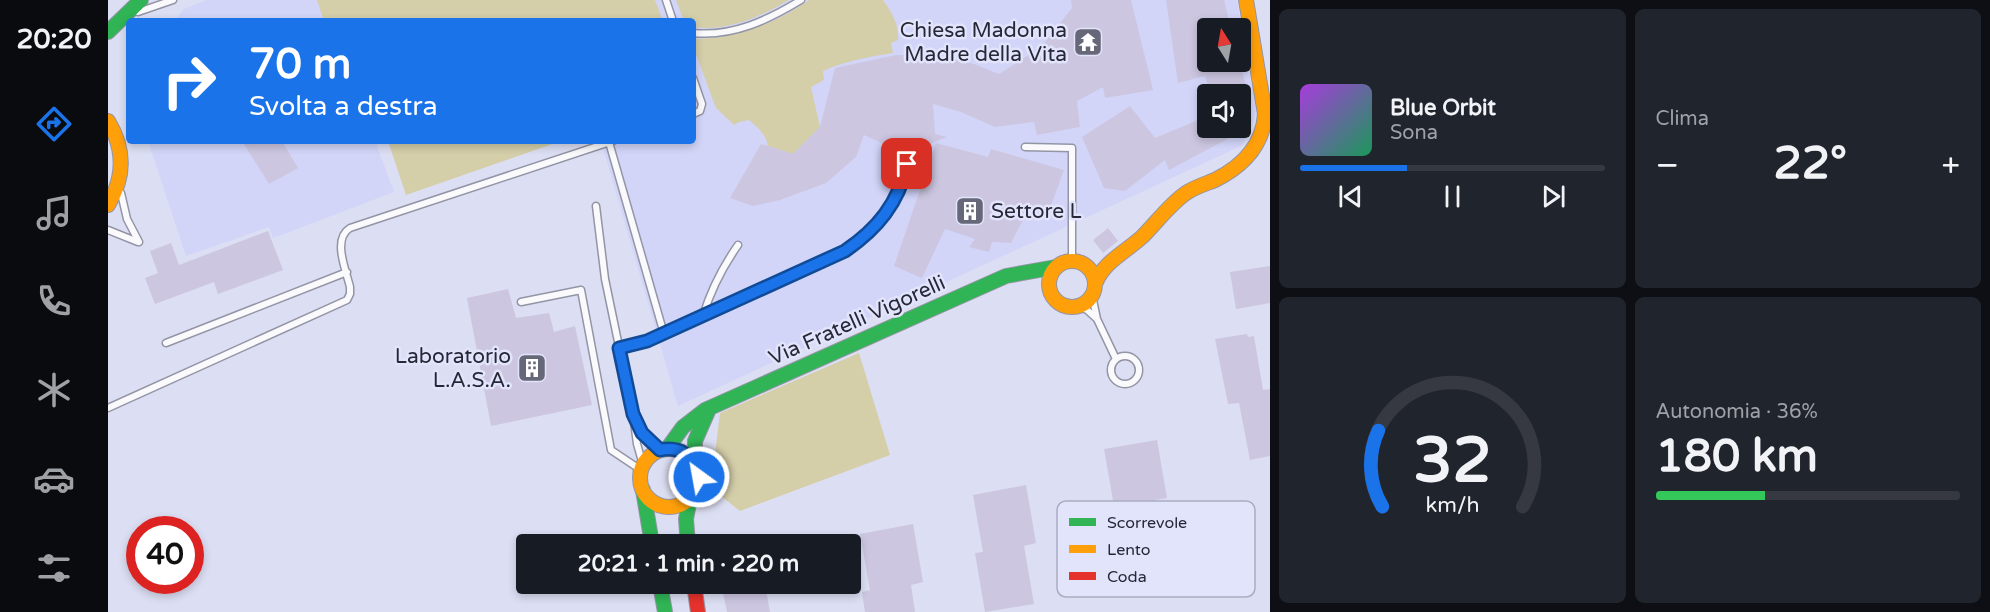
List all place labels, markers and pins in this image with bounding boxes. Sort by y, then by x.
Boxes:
place label: Chiesa Madonna Madre della Vita [900,18,1067,67]
temple icon: Chiesa Madonna Madre della Vita [1072,26,1104,58]
pin [881,138,932,189]
building icon: Settore L [954,195,986,227]
place label: Settore L [991,199,1082,224]
place label: Laboratorio L.A.S.A. [395,344,511,393]
building icon: Laboratorio L.A.S.A. [516,352,548,384]

